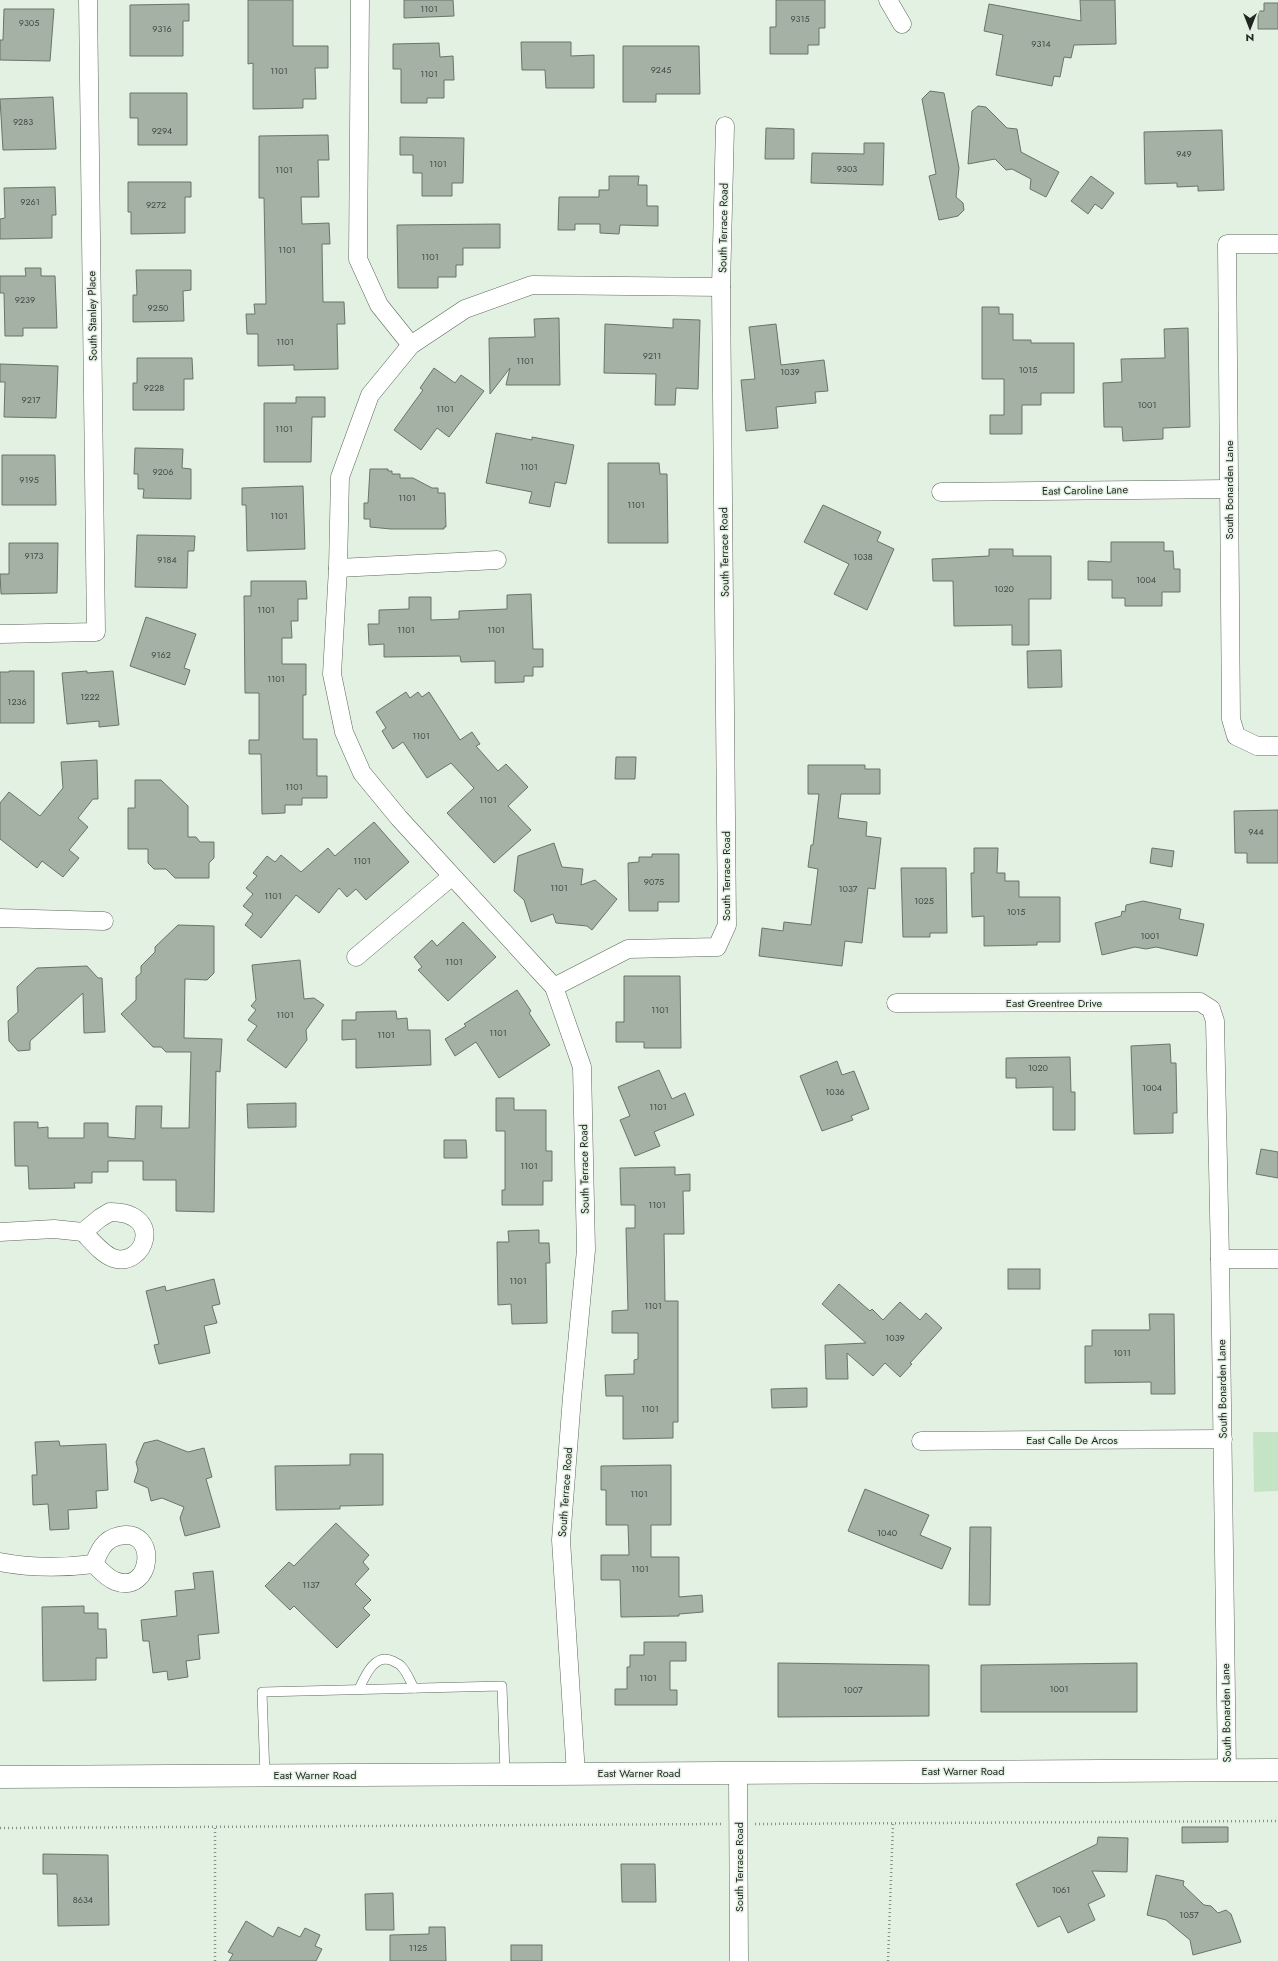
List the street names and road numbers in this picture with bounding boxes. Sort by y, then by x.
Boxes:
street label: South Terrace Road [714,183,732,273]
street label: South Stanley Place [83,270,101,361]
street label: South Bonarden Lane [1221,440,1237,540]
street label: East Caroline Lane [1042,481,1128,499]
street label: South Terrace Road [715,507,733,597]
street label: South Terrace Road [718,831,734,921]
street label: East Greentree Drive [1006,995,1102,1011]
street label: South Terrace Road [575,1124,593,1214]
street label: South Bonarden Lane [1213,1339,1231,1439]
street label: East Calle De Arcos [1026,1432,1118,1448]
street label: South Terrace Road [554,1447,576,1537]
street label: South Bonarden Lane [1217,1663,1235,1763]
street label: East Warner Road [922,1763,1004,1779]
street label: East Warner Road [598,1765,680,1781]
street label: East Warner Road [274,1767,356,1783]
street label: South Terrace Road [731,1822,747,1912]

